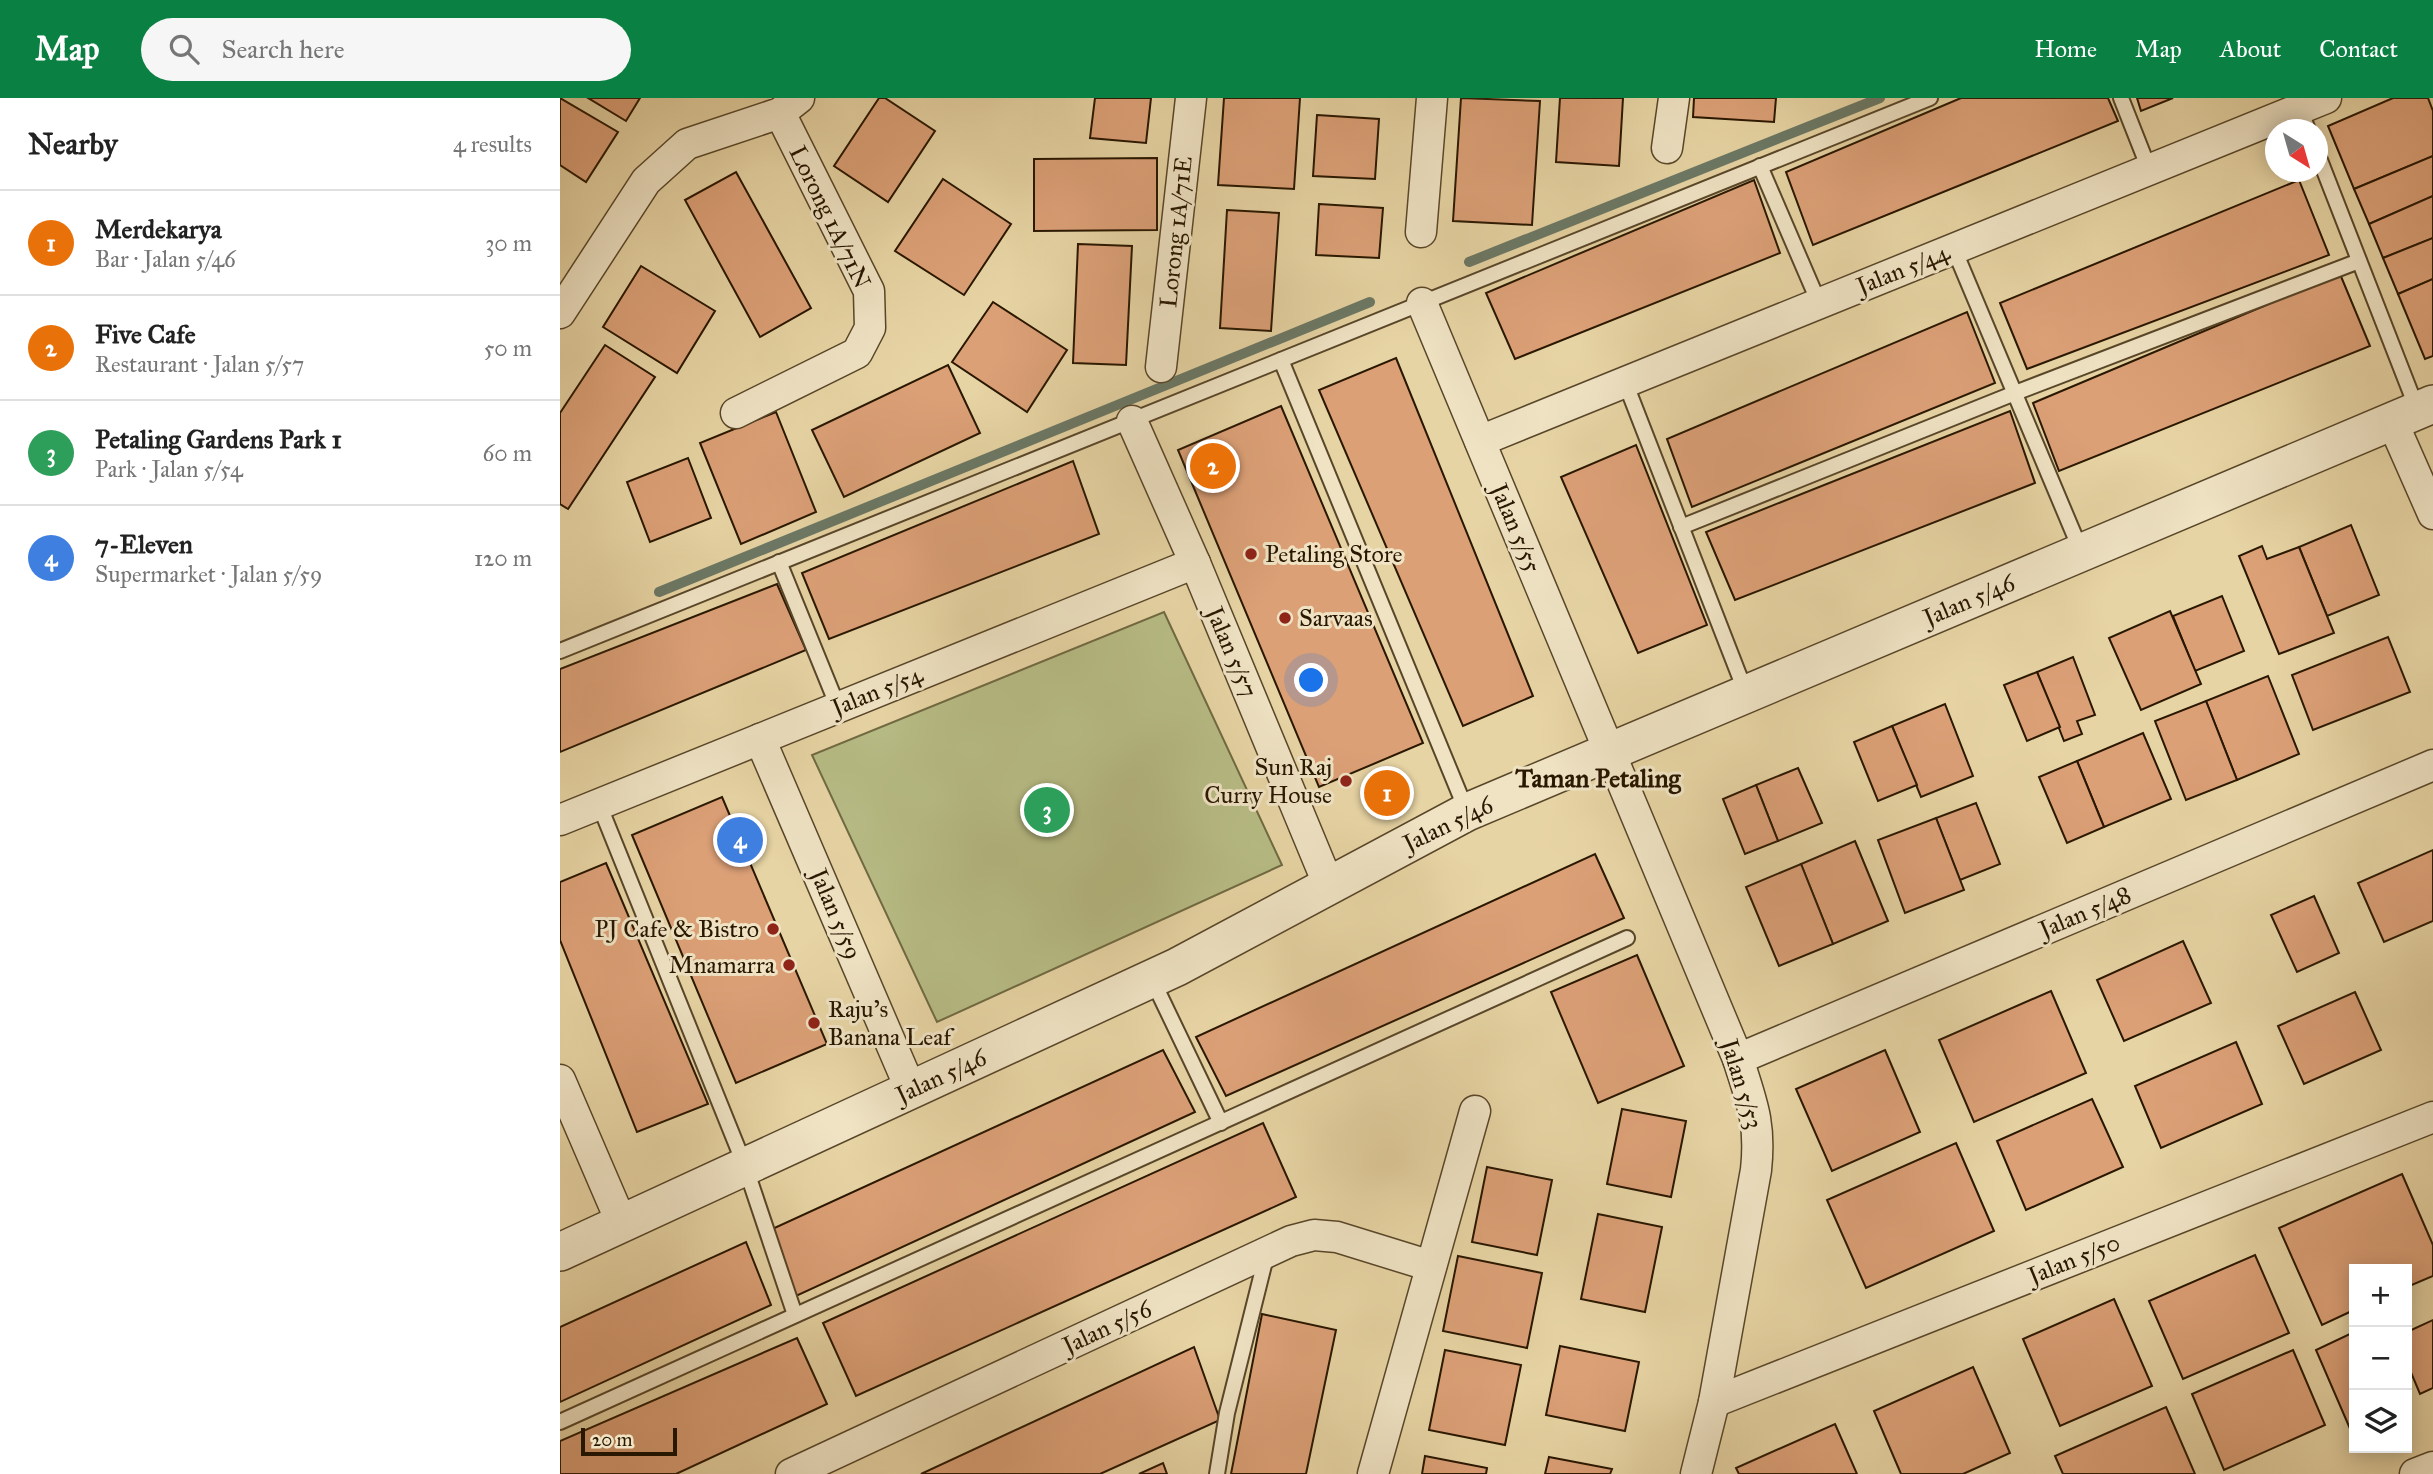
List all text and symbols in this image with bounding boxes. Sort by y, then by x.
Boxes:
search box [141,18,631,81]
text: Map [35,29,99,69]
icon: search [165,30,203,68]
text: Search here [221,33,345,65]
text: Home [2034,34,2097,64]
text: Map [2135,34,2182,64]
text: About [2220,34,2281,64]
text: Contact [2319,34,2398,64]
north arrow [2265,119,2328,182]
text: Nearby [28,126,118,162]
text: 4 results [453,130,532,158]
street label: Lorong 1A/71N [783,141,877,293]
street label: Lorong 1A/71E [1153,155,1199,309]
text: Merdekarya [95,213,222,245]
text: 1 [46,229,56,257]
text: 30 m [485,229,532,257]
street label: Jalan 5/44 [1849,237,1954,302]
text: Bar · Jalan 5/46 [95,245,236,273]
text: Five Cafe [95,318,196,350]
text: 2 [45,334,57,362]
text: 50 m [484,334,532,362]
text: Restaurant · Jalan 5/57 [95,350,304,378]
text: Petaling Gardens Park 1 [95,423,342,455]
text: 3 [46,439,56,467]
text: 60 m [483,439,532,467]
pin: 2 [1190,440,1236,492]
text: Park · Jalan 5/54 [95,455,243,483]
street label: Jalan 5/55 [1483,476,1548,577]
text: 7-Eleven [95,528,193,560]
place label: Petaling Store [1265,539,1403,569]
text: 4 [45,544,57,572]
text: 120 m [474,544,532,572]
marker: Petaling Store [1243,546,1259,562]
text: Supermarket · Jalan 5/59 [95,560,322,588]
street label: Jalan 5/46 [1916,567,2020,634]
street label: Jalan 5/57 [1198,600,1264,702]
place label: Sarvaas [1299,603,1373,633]
marker: Sarvaas [1277,610,1293,626]
street label: Jalan 5/54 [824,659,927,724]
your location [1294,663,1328,697]
place label: Sun Raj Curry House [1204,752,1332,810]
district label: Taman Petaling [1514,762,1682,795]
pin: 1 [1364,767,1410,819]
marker: Sun Raj Curry House [1338,773,1354,789]
pin: 3 [1024,784,1070,836]
street label: Jalan 5/46 [1395,789,1499,860]
pin: 4 [717,814,763,866]
street label: Jalan 5/59 [802,861,868,964]
street label: Jalan 5/48 [2032,879,2135,946]
place label: PJ Cafe & Bistro [595,914,759,944]
marker: PJ Cafe & Bistro [765,921,781,937]
place label: Mnamarra [669,950,776,980]
marker: Mnamarra [781,957,797,973]
place label: Raju's Banana Leaf [828,994,955,1052]
marker: Raju's Banana Leaf [806,1015,822,1031]
street label: Jalan 5/53 [1713,1033,1770,1132]
street label: Jalan 5/46 [888,1042,992,1111]
street label: Jalan 5/50 [2021,1227,2124,1292]
map controls [2349,1264,2412,1453]
button: + [2349,1264,2412,1327]
street label: Jalan 5/56 [1055,1293,1157,1362]
button: − [2349,1327,2412,1390]
button: layers [2349,1390,2412,1453]
scale bar [581,1425,677,1457]
text: 20 m [592,1428,633,1451]

